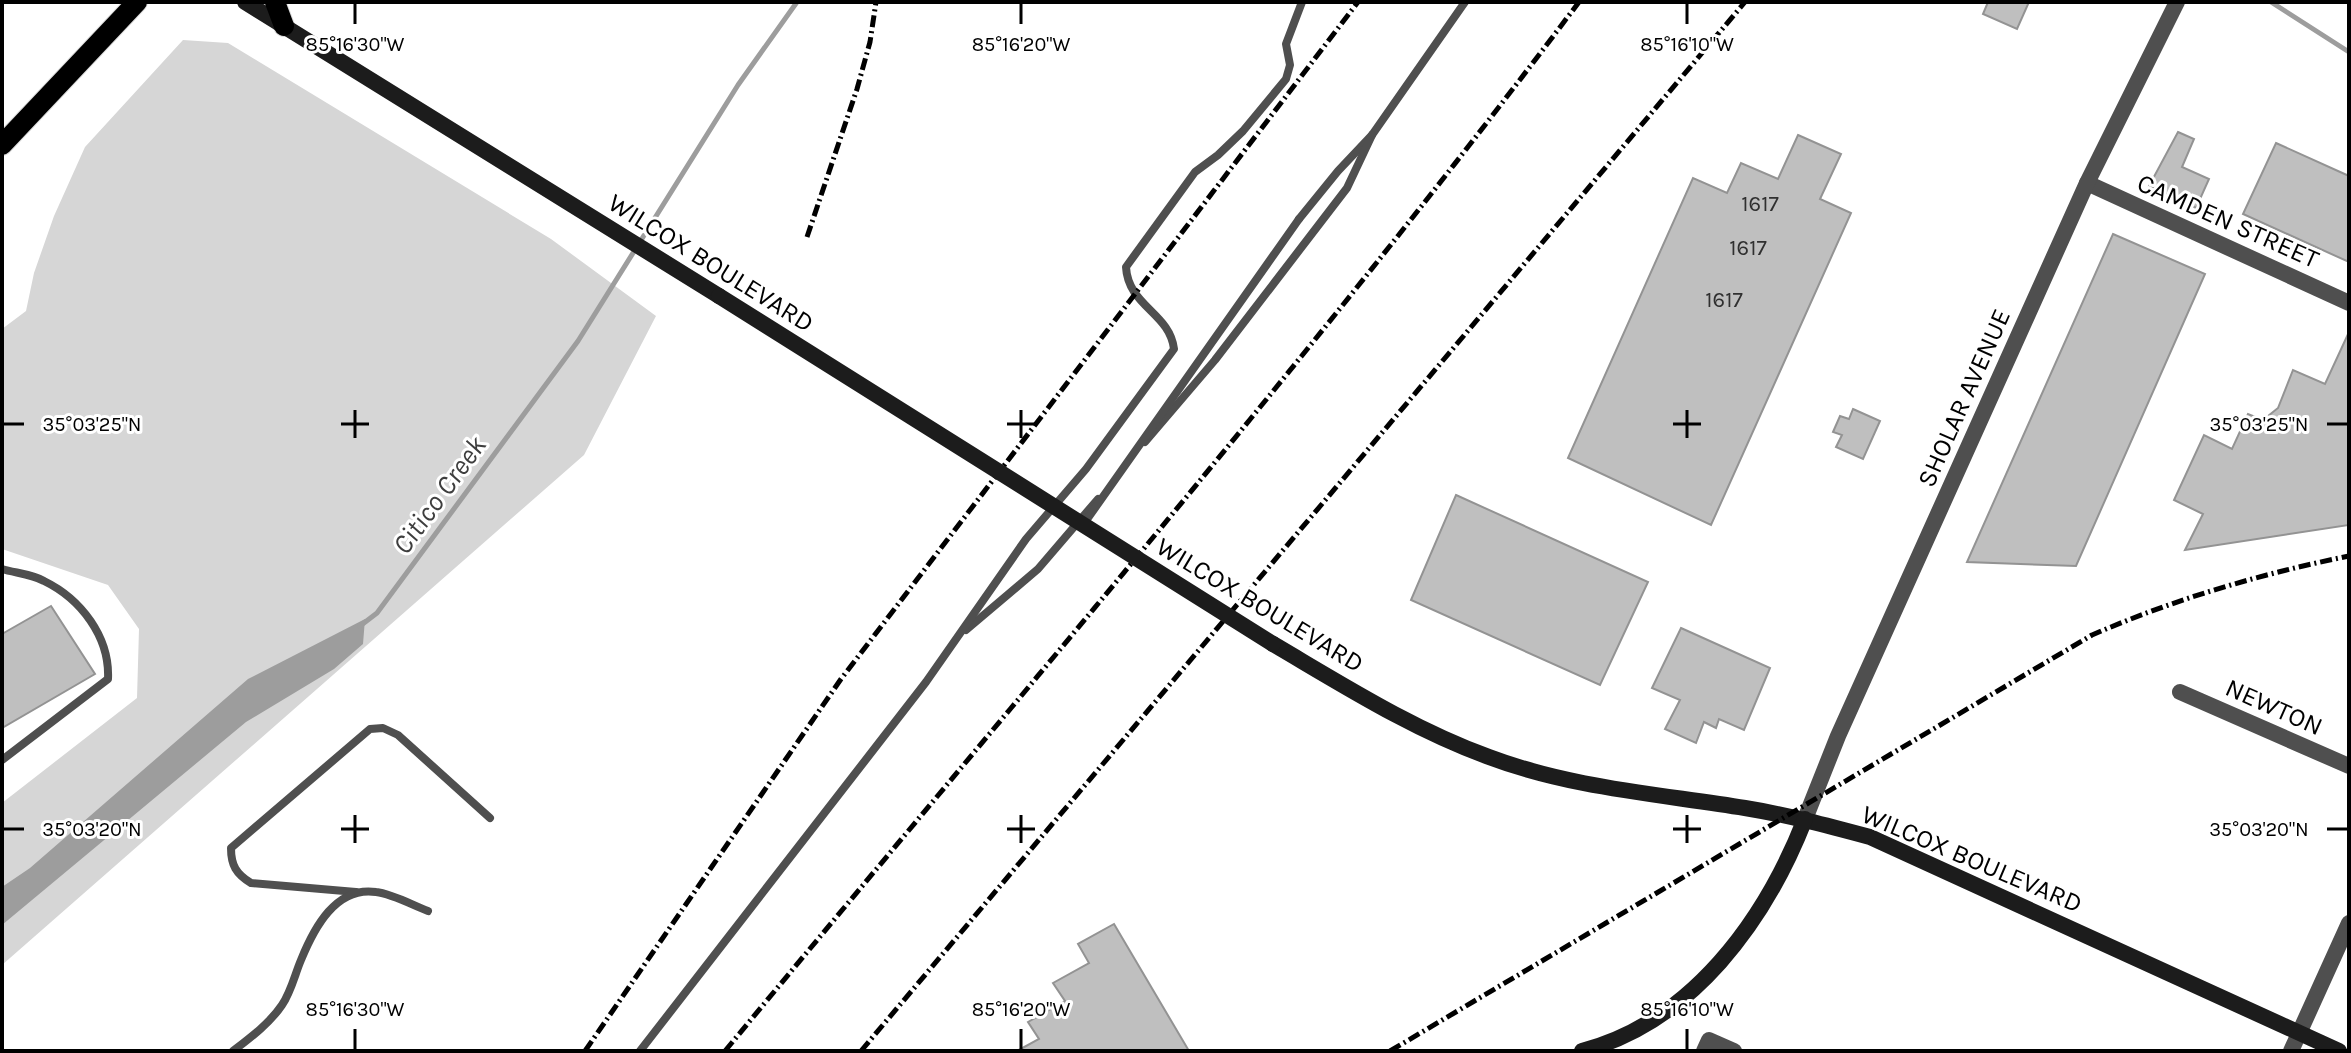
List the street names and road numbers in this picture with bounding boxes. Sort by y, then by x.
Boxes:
street label: CAMDEN STREET [2132,167,2324,275]
street label: WILCOX BOULEVARD [603,187,819,339]
street label: SHOLAR AVENUE [1911,304,2017,492]
street label: WILCOX BOULEVARD [1151,531,1369,679]
street label: NEWTON [2221,672,2327,742]
street label: WILCOX BOULEVARD [1857,799,2087,919]

